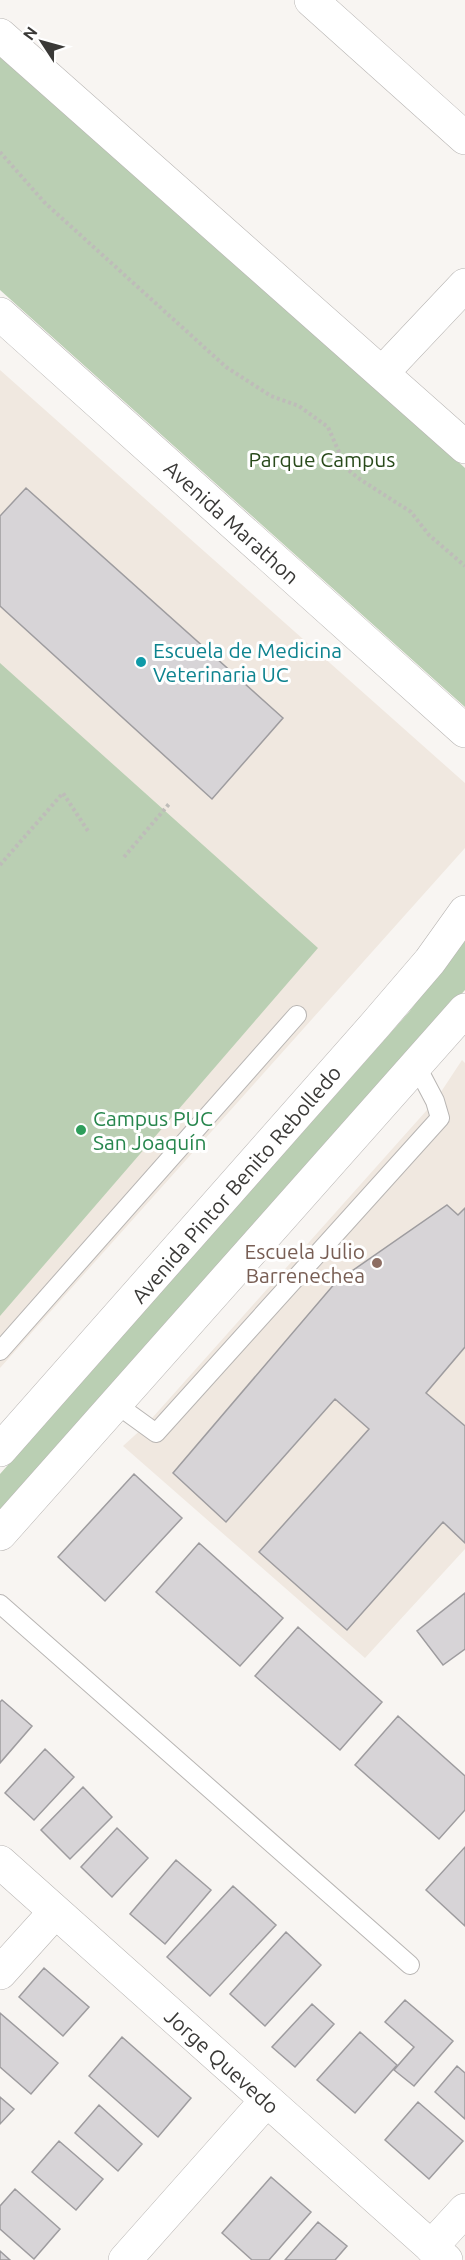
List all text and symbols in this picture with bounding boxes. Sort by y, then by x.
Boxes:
north arrow [12,12,72,72]
text: N [19,23,41,43]
park label: Parque Campus [249,447,395,471]
street label: Avenida Marathon [160,455,304,589]
place label: Escuela de Medicina Veterinaria UC [153,638,342,686]
marker: Escuela de Medicina Veterinaria UC [134,655,148,669]
street label: Avenida Pintor Benito Rebolledo [126,1060,346,1308]
place label: Campus PUC San Joaquín [93,1106,213,1154]
marker: Campus PUC San Joaquín [74,1123,88,1137]
place label: Escuela Julio Barrenechea [244,1239,365,1287]
marker: Escuela Julio Barrenechea [370,1256,384,1270]
street label: Jorge Quevedo [160,2003,284,2119]

